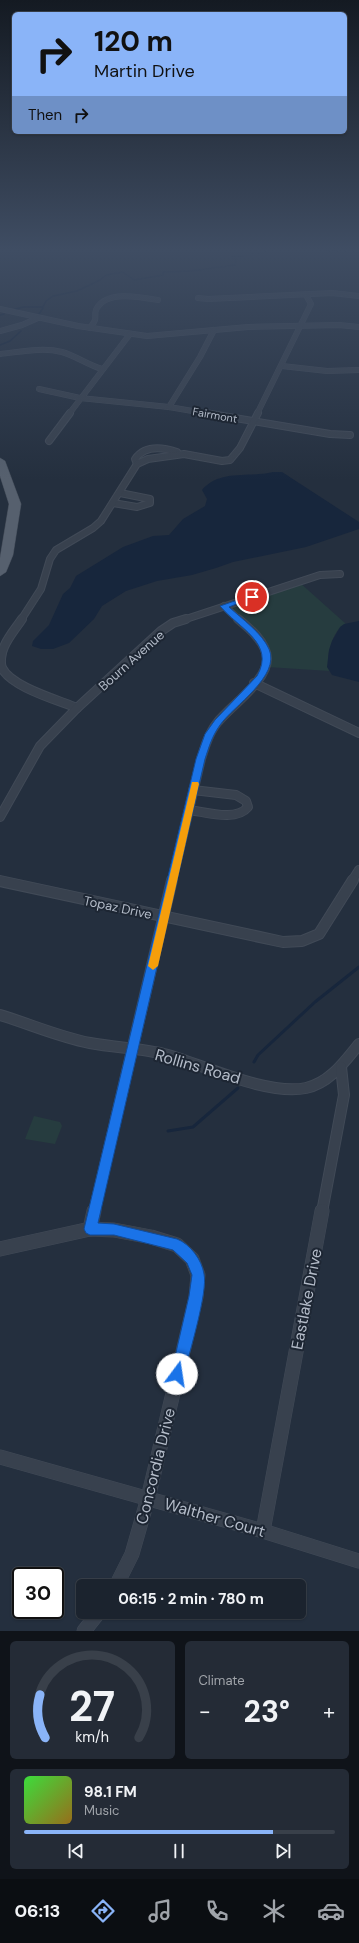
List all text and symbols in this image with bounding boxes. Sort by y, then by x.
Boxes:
text: 120 m [94,23,173,60]
icon: right [28,28,80,80]
text: Martin Drive [94,59,195,83]
icon: right [70,104,92,126]
text: Then [28,105,62,125]
street label: Fairmont [192,404,238,426]
pin [235,580,269,614]
icon: arrive [241,586,263,608]
street label: Bourn Avenue [95,626,168,694]
street label: Topaz Drive [82,892,154,923]
street label: Rollins Road [153,1044,243,1089]
street label: Eastlake Drive [286,1247,327,1352]
position arrow [156,1353,198,1395]
street label: Concordia Drive [131,1406,180,1526]
street label: Walther Court [162,1493,268,1542]
speed limit sign: 30 [12,1567,64,1619]
text: 06:15 · 2 min · 780 m [118,1589,264,1609]
text: Climate [199,1672,245,1689]
text: 27 [69,1680,115,1734]
text: 23° [244,1692,290,1731]
text: − [199,1697,211,1726]
text: + [323,1697,335,1726]
text: km/h [75,1728,109,1746]
text: 98.1 FM [84,1782,137,1802]
text: Music [84,1802,119,1819]
icon: previous [65,1840,87,1862]
icon: pause [168,1840,190,1862]
icon: next [272,1840,294,1862]
icon: directions [89,1897,117,1925]
icon: music [146,1897,174,1925]
icon: phone [203,1897,231,1925]
icon: climate [260,1897,288,1925]
icon: car [317,1897,345,1925]
text: 06:13 [14,1899,60,1923]

